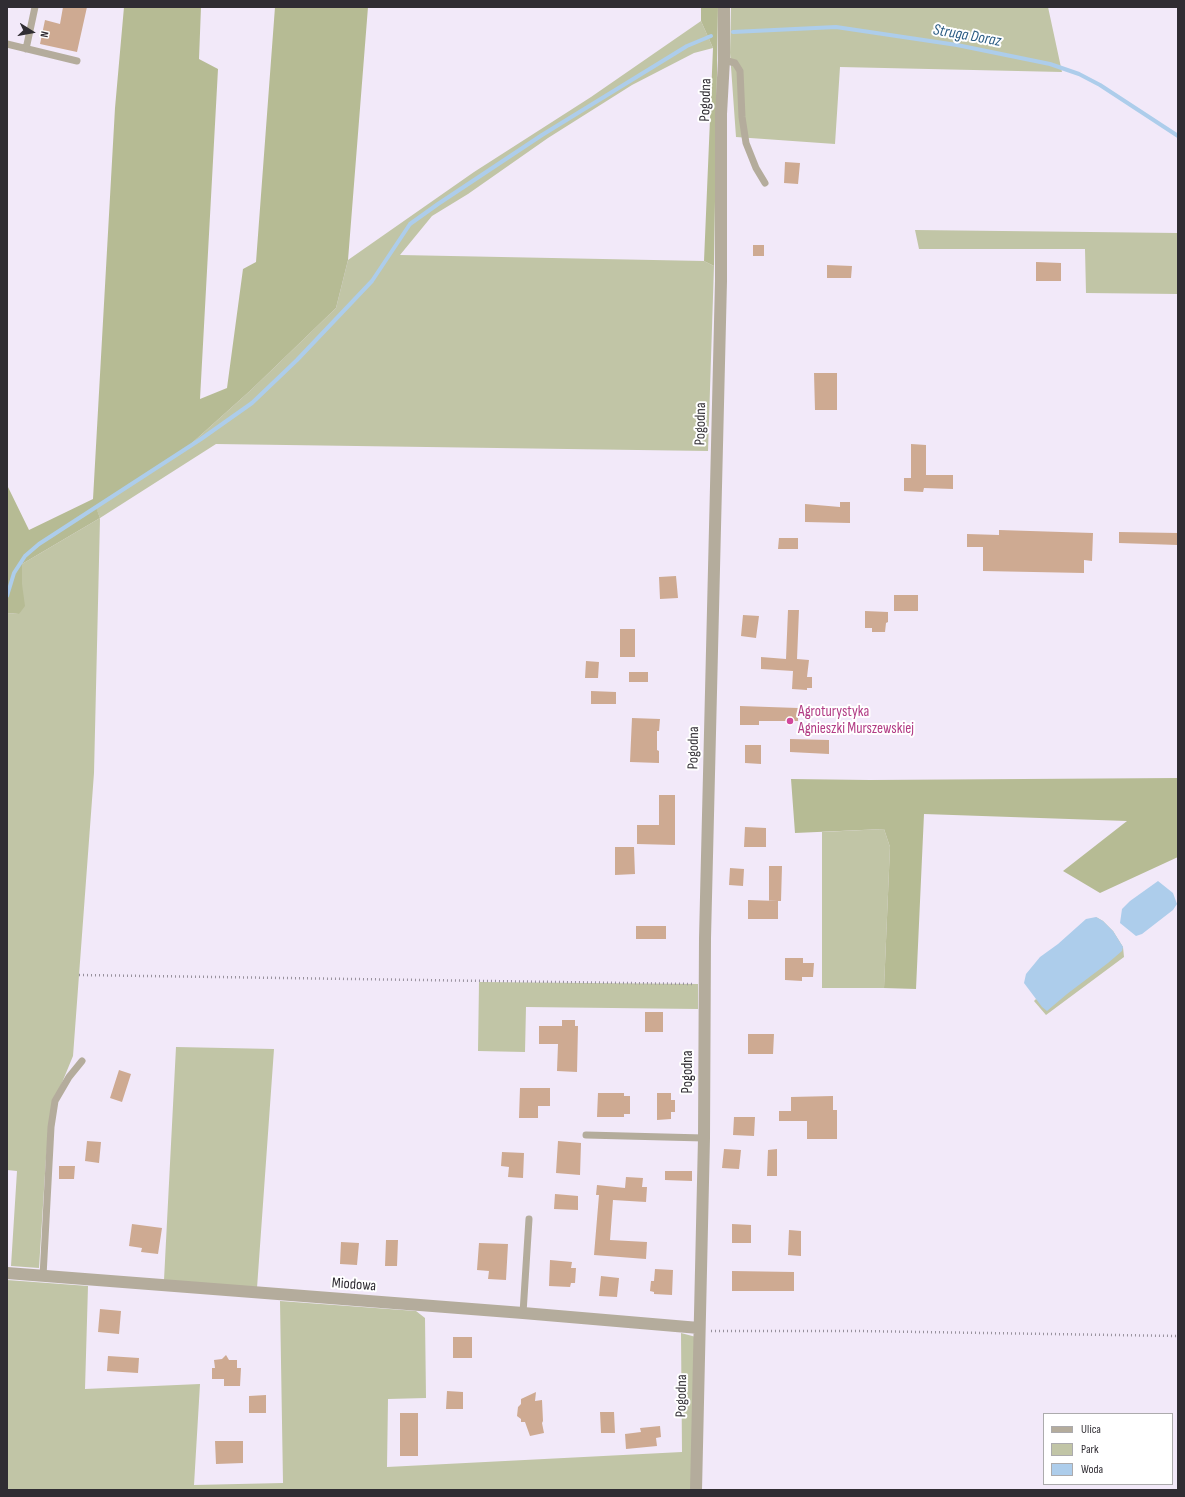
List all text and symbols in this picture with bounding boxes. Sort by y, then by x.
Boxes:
north arrow [12,12,52,52]
water label: Struga Doraz [932,21,1002,51]
text: N [37,30,51,39]
street label: Pogodna [696,78,716,122]
street label: Pogodna [692,402,710,446]
place label: Agroturystyka Agnieszki Murszewskiej [798,703,914,738]
marker: Agroturystyka Agnieszki Murszewskiej [785,716,795,726]
street label: Pogodna [685,726,703,770]
street label: Pogodna [679,1050,697,1094]
street label: Miodowa [331,1274,377,1296]
street label: Pogodna [673,1374,691,1418]
legend [1043,1413,1173,1485]
text: Ulica [1081,1422,1101,1437]
text: Park [1081,1442,1099,1457]
text: Woda [1081,1462,1103,1477]

